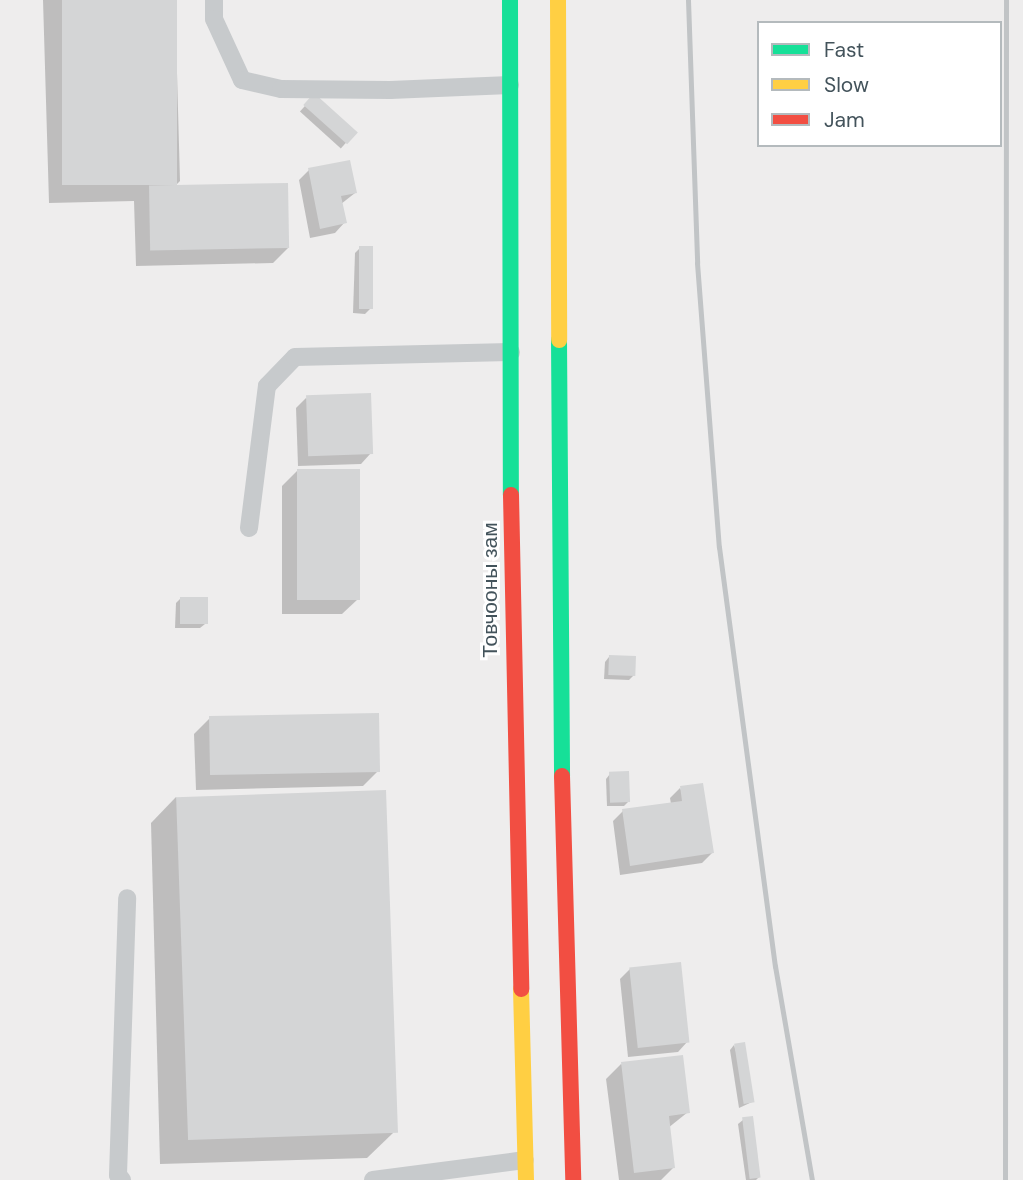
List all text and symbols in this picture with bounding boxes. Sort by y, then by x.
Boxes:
legend [757,21,1002,147]
text: Fast [824,36,864,64]
text: Slow [824,71,869,99]
text: Jam [824,106,865,134]
street label: Товчооны зам [477,522,503,658]

